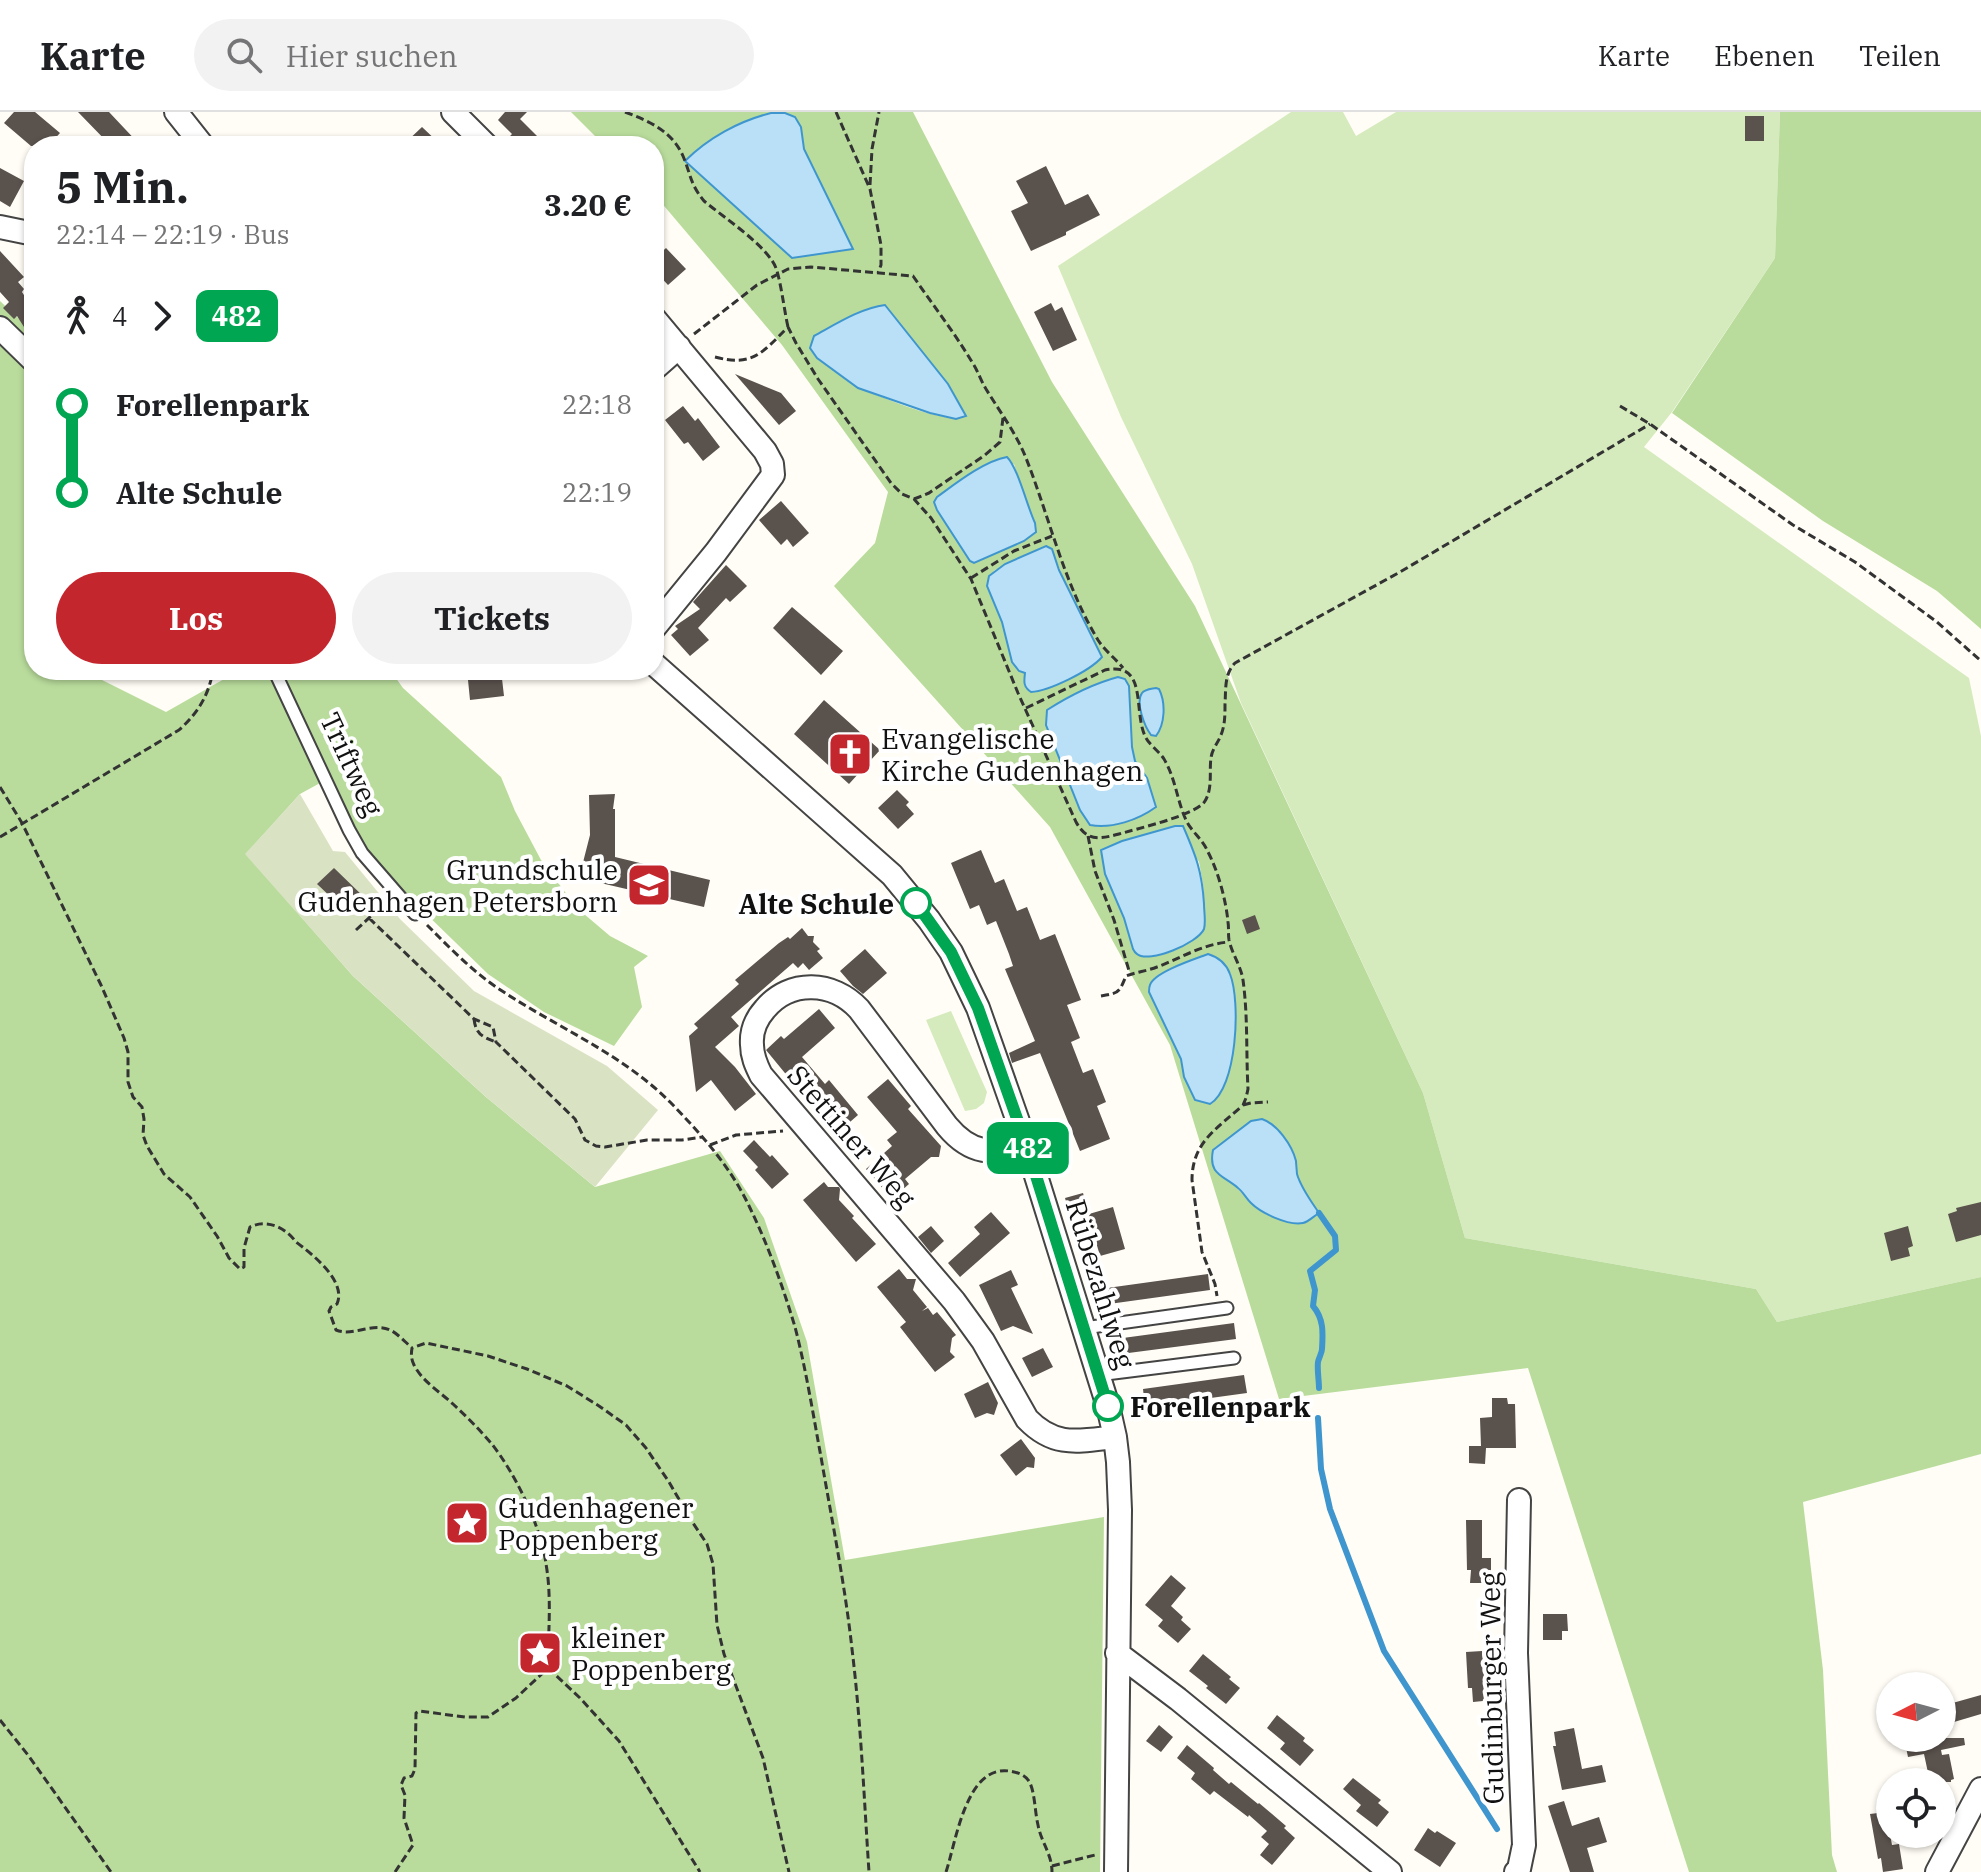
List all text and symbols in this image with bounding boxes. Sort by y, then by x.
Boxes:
search box [194,19,754,91]
text: Karte [40,31,146,80]
icon: search [222,33,266,77]
text: Hier suchen [286,36,458,75]
text: Karte [1598,37,1670,74]
text: Ebenen [1714,37,1815,74]
text: Teilen [1859,37,1941,74]
text: 5 Min. [56,158,189,215]
text: 3.20 € [544,185,632,224]
text: 22:14 – 22:19 · Bus [56,217,290,251]
icon: walk [56,294,100,338]
icon: forward [140,294,184,338]
text: 482 [212,297,262,334]
text: 4 [112,299,128,333]
text: Forellenpark [116,385,309,424]
text: 22:18 [562,387,632,421]
text: Alte Schule [116,473,283,512]
text: 22:19 [562,475,632,509]
button: Los [56,572,336,664]
button: Tickets [352,572,632,664]
street label: Triftweg [312,706,392,822]
place label: Evangelische Kirche Gudenhagen [881,720,1143,789]
church icon: Evangelische Kirche Gudenhagen [826,730,874,778]
place label: Grundschule Gudenhagen Petersborn [297,851,618,920]
school or university icon: Grundschule Gudenhagen Petersborn [625,861,673,909]
place label: Alte Schule [739,885,894,922]
marker: Alte Schule [901,888,931,918]
street label: Stettiner Weg [780,1057,924,1215]
line badge: 482 [982,1122,1074,1174]
text: 482 [1003,1129,1053,1166]
street label: Rübezahlweg [1058,1195,1144,1373]
place label: Forellenpark [1130,1388,1311,1425]
marker: Forellenpark [1093,1391,1123,1421]
place label: Gudenhagener Poppenberg [498,1489,694,1558]
place icon: Gudenhagener Poppenberg [443,1499,491,1547]
street label: Gudinburger Weg [1470,1571,1512,1805]
place label: kleiner Poppenberg [571,1619,731,1688]
place icon: kleiner Poppenberg [516,1629,564,1677]
north arrow [1876,1672,1956,1752]
map controls [1876,1672,1956,1848]
button: locate [1876,1768,1956,1848]

